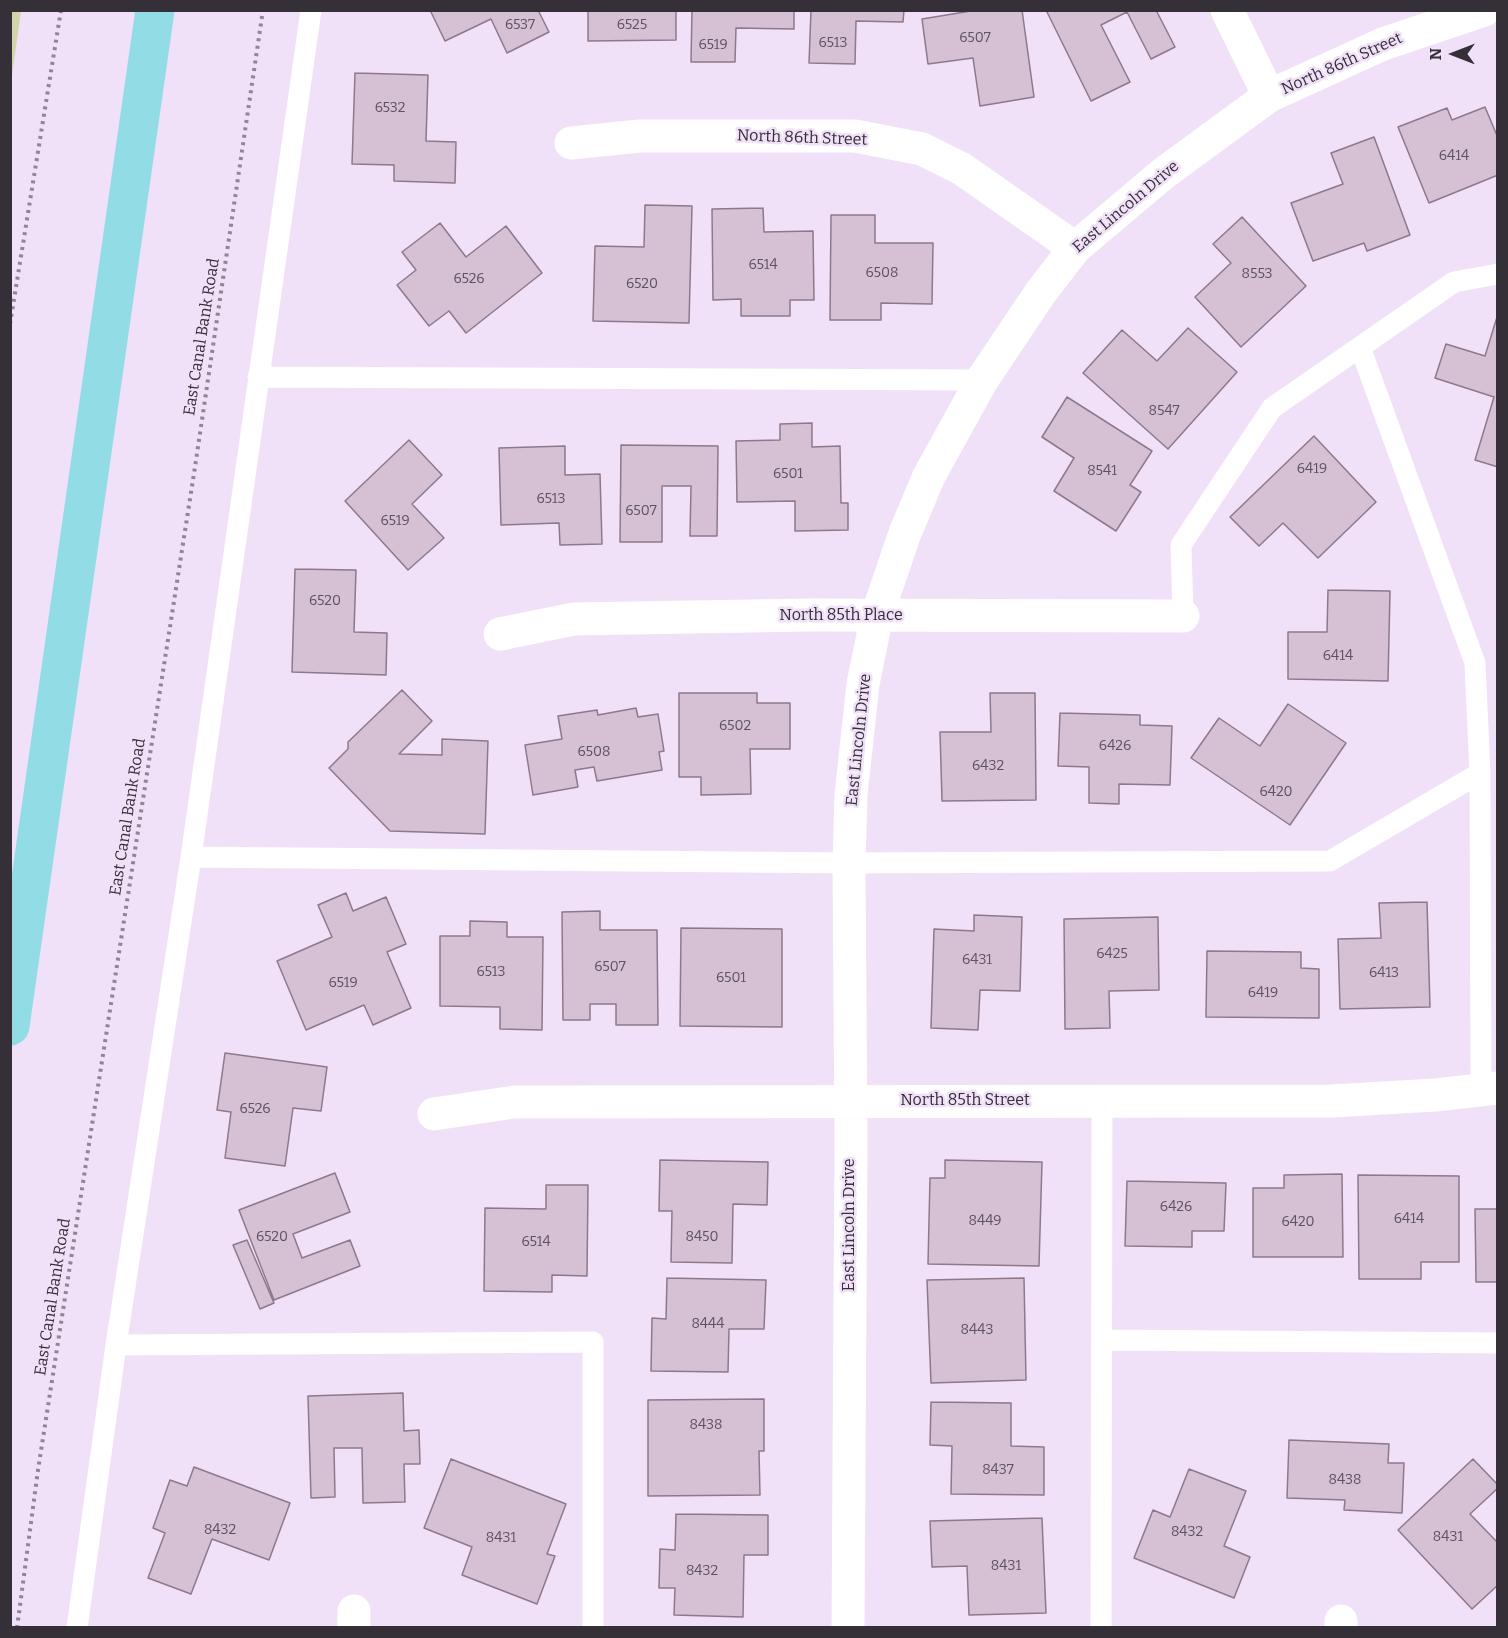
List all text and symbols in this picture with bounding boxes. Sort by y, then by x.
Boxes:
house number: 6537 [505,17,535,33]
house number: 6525 [617,17,647,33]
north arrow [1424,24,1484,84]
street label: North 86th Street [1279,29,1405,99]
house number: 6507 [959,30,991,46]
house number: 6513 [819,35,847,51]
house number: 6519 [698,37,728,53]
text: N [1426,48,1445,60]
house number: 6532 [375,100,405,116]
street label: North 86th Street [736,126,868,150]
house number: 6414 [1439,148,1469,164]
street label: East Lincoln Drive [1069,157,1183,257]
street label: East Canal Bank Road [180,257,224,417]
house number: 6514 [748,257,778,273]
house number: 6508 [866,265,898,281]
house number: 8553 [1241,266,1273,282]
house number: 6526 [453,271,485,287]
house number: 6520 [626,276,658,292]
house number: 8547 [1149,403,1179,419]
house number: 6419 [1297,461,1327,477]
house number: 8541 [1087,463,1117,479]
house number: 6501 [773,466,803,482]
house number: 6513 [537,491,565,507]
house number: 6507 [625,503,657,519]
house number: 6519 [380,513,410,529]
house number: 6520 [309,593,341,609]
street label: North 85th Place [779,606,903,626]
house number: 6414 [1323,648,1353,664]
street label: East Lincoln Drive [843,673,875,807]
house number: 6502 [719,718,751,734]
street label: East Canal Bank Road [106,737,150,897]
house number: 6426 [1099,738,1131,754]
house number: 6508 [578,744,610,760]
house number: 6432 [972,758,1004,774]
house number: 6420 [1259,784,1293,800]
house number: 6425 [1096,946,1128,962]
house number: 6431 [962,952,992,968]
house number: 6507 [594,959,626,975]
house number: 6513 [477,964,505,980]
house number: 6413 [1369,965,1399,981]
house number: 6501 [716,970,746,986]
house number: 6519 [328,975,358,991]
house number: 6419 [1248,985,1278,1001]
street label: North 85th Street [900,1091,1030,1111]
house number: 6526 [239,1101,271,1117]
street label: East Lincoln Drive [840,1159,860,1291]
house number: 6426 [1160,1199,1192,1215]
house number: 6414 [1394,1211,1424,1227]
house number: 8449 [968,1213,1002,1229]
house number: 6420 [1281,1214,1315,1230]
street label: East Canal Bank Road [31,1217,75,1377]
house number: 6520 [256,1229,288,1245]
house number: 8450 [685,1229,719,1245]
house number: 6514 [521,1234,551,1250]
house number: 8444 [691,1316,725,1332]
house number: 8443 [961,1322,993,1338]
house number: 8438 [690,1417,722,1433]
house number: 8437 [982,1462,1014,1478]
house number: 8438 [1329,1472,1361,1488]
house number: 8432 [204,1522,236,1538]
house number: 8432 [1171,1524,1203,1540]
house number: 8431 [1433,1529,1463,1545]
house number: 8431 [486,1530,516,1546]
house number: 8431 [991,1558,1021,1574]
house number: 8432 [686,1563,718,1579]

